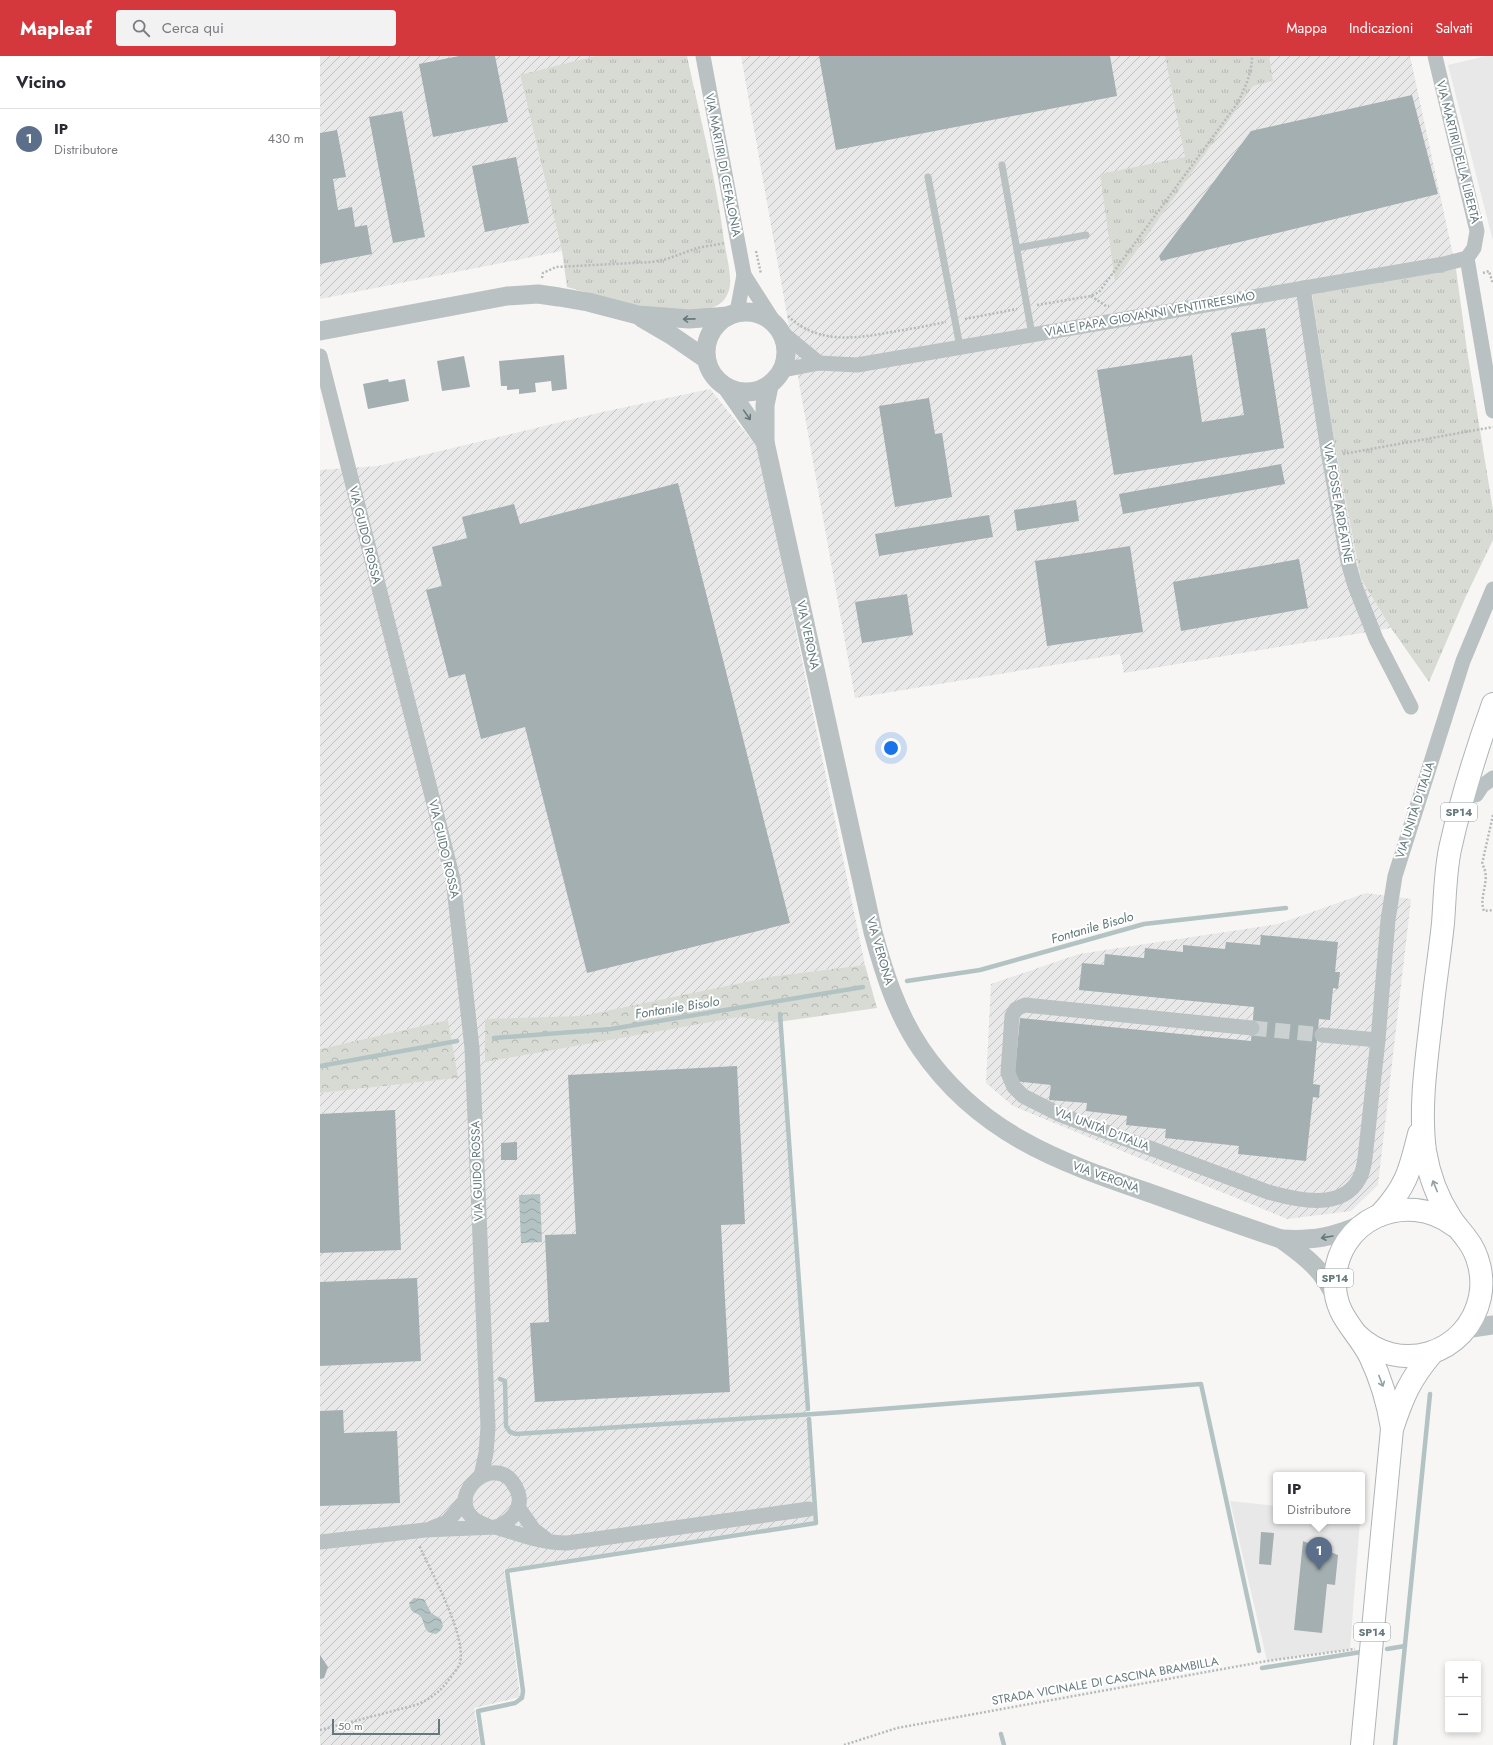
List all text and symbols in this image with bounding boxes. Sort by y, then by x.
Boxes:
search box [116,10,396,46]
text: Mapleaf [20,15,92,42]
icon: search [130,17,152,39]
text: Cerca qui [162,17,224,39]
text: Mappa [1286,18,1327,38]
text: Indicazioni [1349,18,1413,38]
text: Salvati [1435,18,1473,38]
text: Vicino [16,70,66,94]
street label: VIA MARTIRI DELLA LIBERTÀ [1432,79,1484,225]
street label: VIA MARTIRI DI CEFALONIA [700,92,746,238]
text: IP [54,118,68,140]
text: 1 [26,129,32,148]
text: 430 m [267,129,304,148]
text: Distributore [54,140,118,159]
street label: VIALE PAPA GIOVANNI VENTITREESIMO [1044,287,1256,341]
one-way arrow [683,315,696,323]
one-way arrow [743,410,751,421]
street label: VIA FOSSE ARDEATINE [1319,441,1357,565]
street label: VIA GUIDO ROSSA [344,484,386,586]
street label: VIA VERONA [792,599,824,671]
your location [881,738,901,758]
street label: VIA UNITÀ D'ITALIA [1391,759,1439,861]
street label: VIA GUIDO ROSSA [424,798,464,900]
road number: SP14 [1441,803,1477,821]
water label: Fontanile Bisolo [1049,907,1136,948]
street label: VIA VERONA [862,915,898,987]
water label: Fontanile Bisolo [634,991,721,1024]
street label: VIA UNITÀ D'ITALIA [1052,1102,1152,1156]
street label: VIA GUIDO ROSSA [466,1120,488,1222]
street label: VIA VERONA [1070,1157,1142,1198]
one-way arrow [1430,1181,1438,1193]
one-way arrow [1321,1233,1334,1241]
road number: SP14 [1317,1269,1353,1287]
one-way arrow [1377,1375,1385,1387]
popup [1273,1472,1365,1524]
text: IP [1287,1478,1301,1500]
text: Distributore [1287,1500,1351,1519]
pin: 1 [1306,1537,1332,1570]
road number: SP14 [1354,1623,1390,1641]
street label: STRADA VICINALE DI CASCINA BRAMBILLA [990,1652,1220,1710]
map controls [1445,1661,1481,1733]
button: + [1445,1661,1481,1697]
button: − [1445,1697,1481,1733]
scale bar [332,1717,440,1736]
text: 50 m [338,1718,363,1734]

